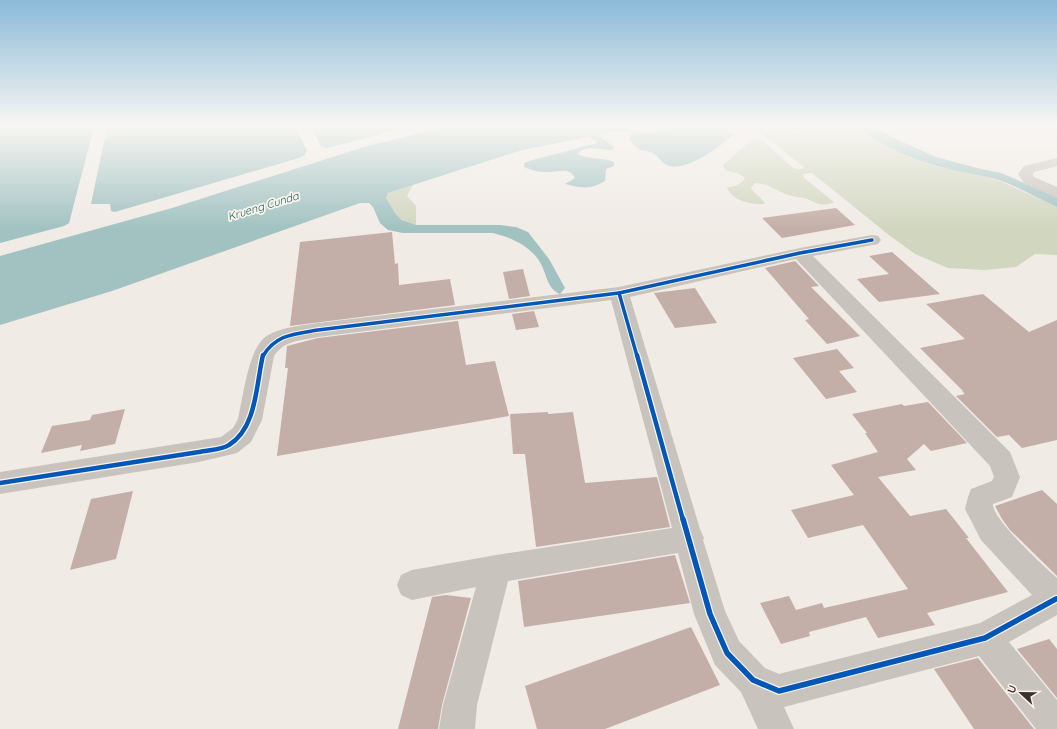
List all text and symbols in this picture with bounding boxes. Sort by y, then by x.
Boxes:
water label: Krueng Cunda [226,188,301,223]
north arrow [1001,673,1041,713]
text: U [1004,683,1020,695]

